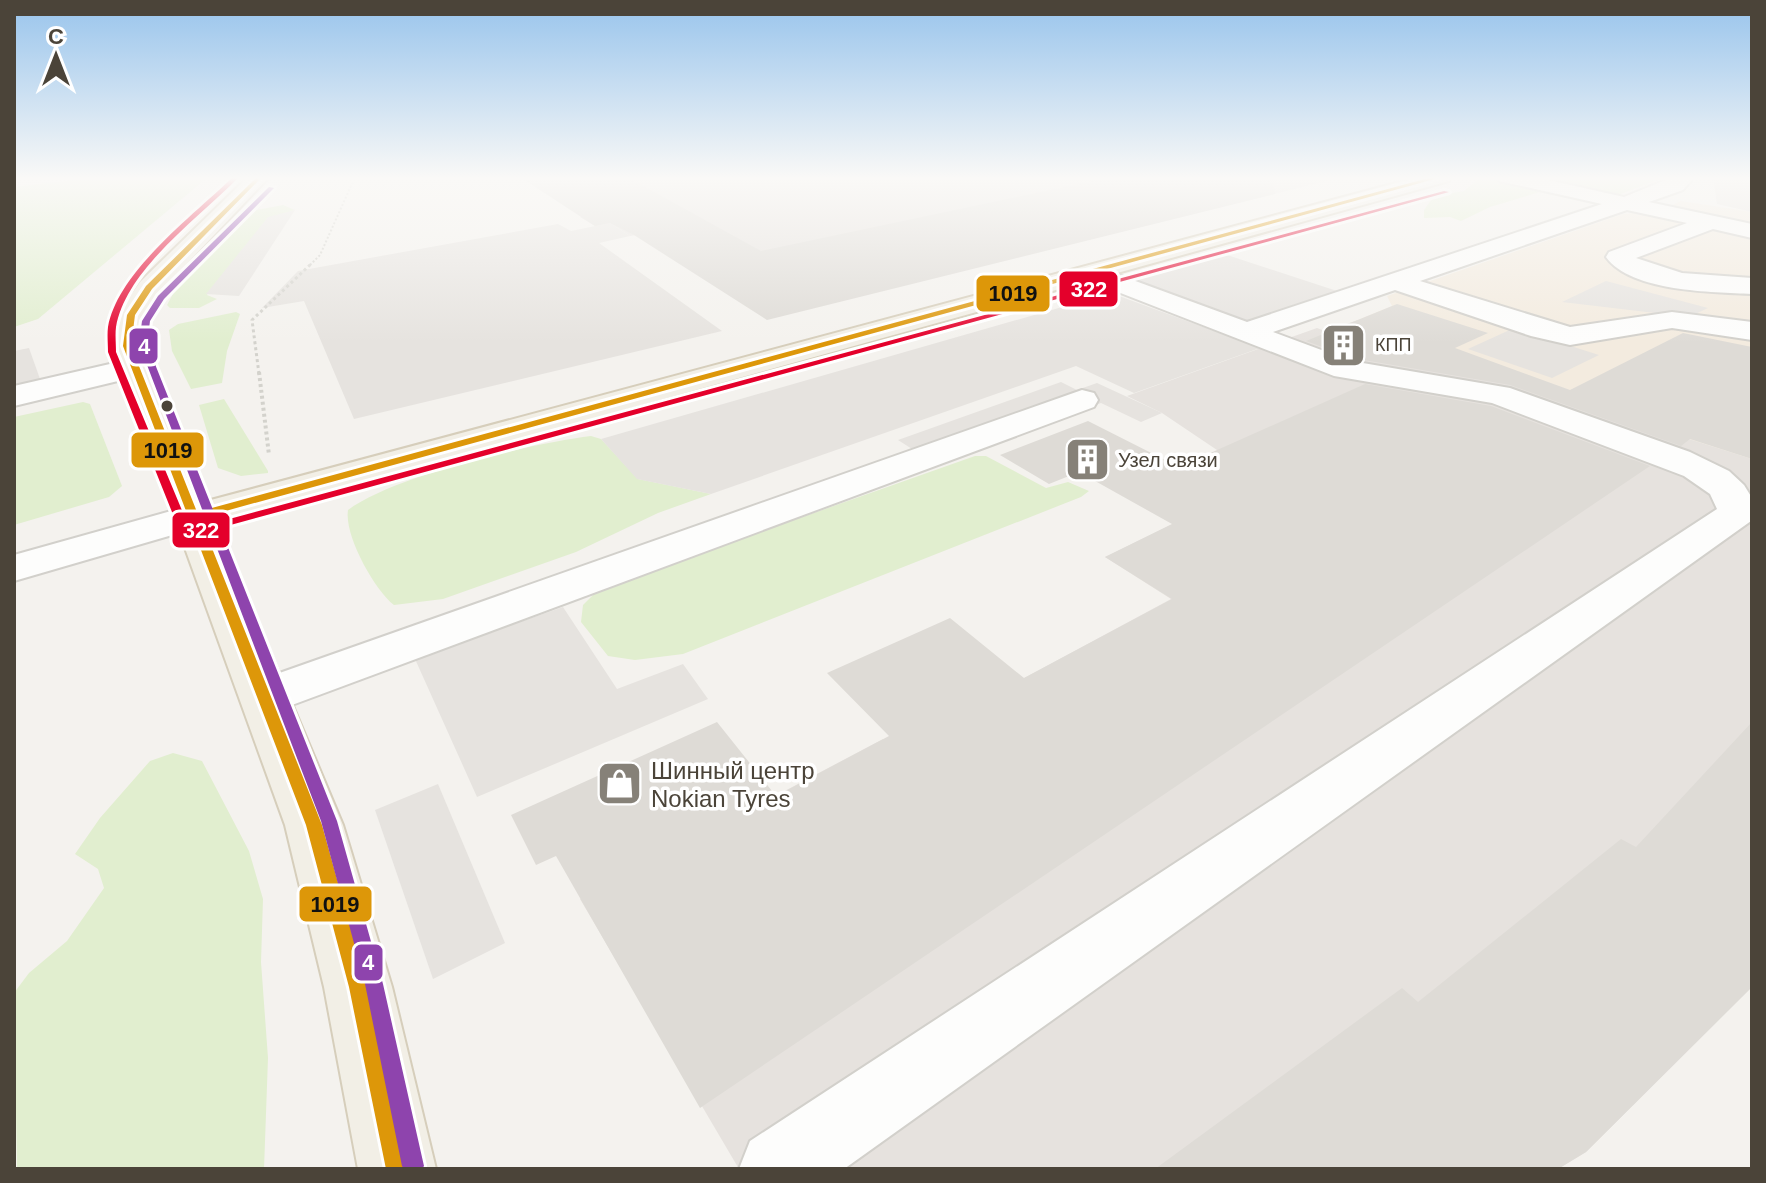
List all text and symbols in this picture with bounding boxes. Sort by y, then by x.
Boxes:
north arrow [16,16,96,96]
text: С [48,24,64,49]
line badge: 322 [1058,270,1119,308]
line badge: 1019 [975,274,1051,313]
text: 322 [1071,277,1107,302]
text: 1019 [989,281,1037,306]
building icon: КПП [1320,321,1368,369]
line badge: 4 [128,327,159,365]
text: 4 [138,334,151,359]
place label: КПП [1375,335,1411,355]
unlabelled marker [159,398,175,414]
line badge: 1019 [130,431,205,469]
building icon: Узел связи [1063,436,1111,484]
text: 1019 [144,438,192,463]
place label: Узел связи [1118,449,1218,471]
line badge: 322 [171,511,231,549]
text: 322 [183,518,219,543]
place label: Шинный центр Nokian Tyres [651,757,815,812]
shop icon: Шинный центр Nokian Tyres [596,760,644,808]
line badge: 1019 [298,885,373,923]
text: 1019 [311,892,359,917]
line badge: 4 [353,943,384,982]
text: 4 [362,950,375,975]

